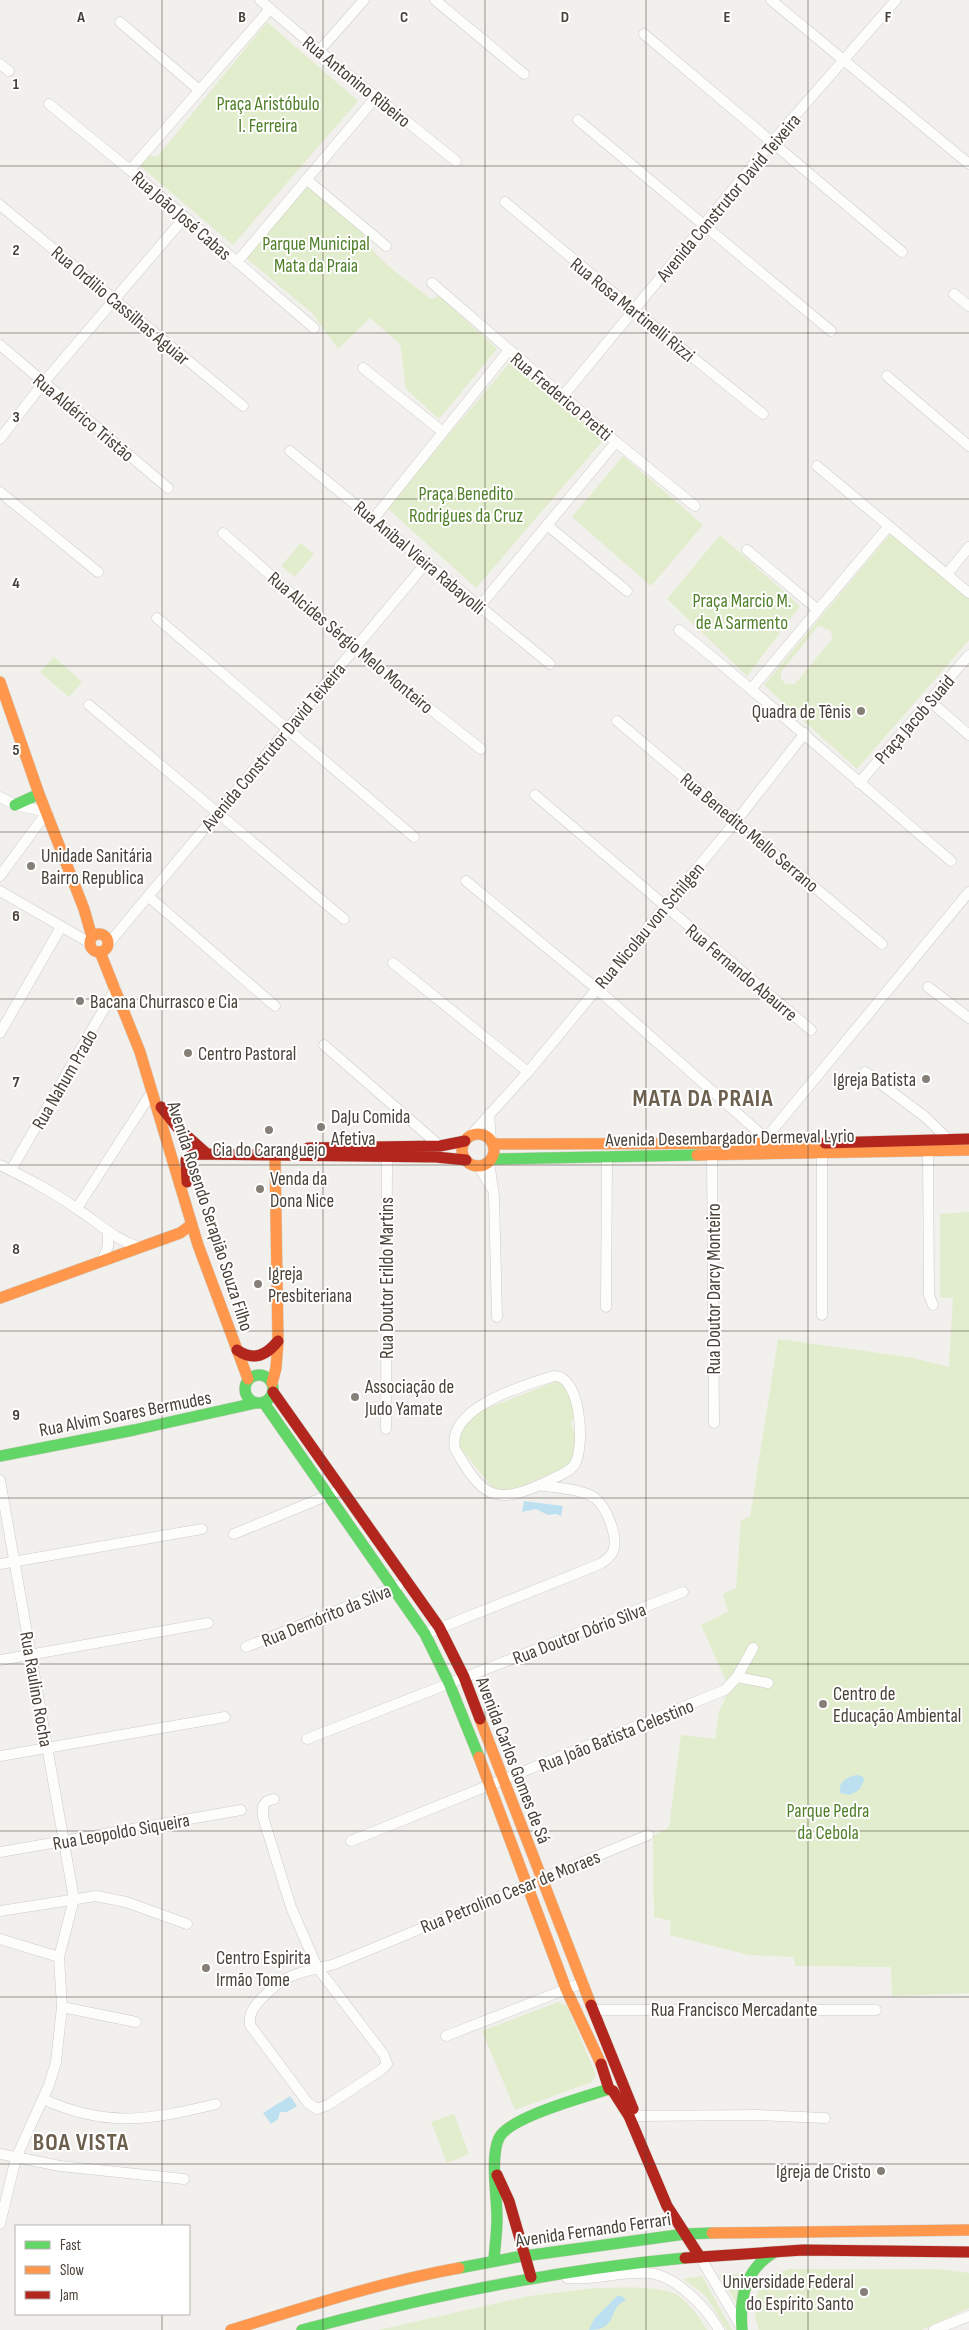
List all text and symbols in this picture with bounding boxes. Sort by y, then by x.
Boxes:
text: A [76,8,85,27]
text: B [238,8,246,27]
text: C [400,8,408,27]
text: D [561,8,569,27]
text: E [724,8,731,27]
text: F [885,8,892,27]
street label: Rua Antonino Ribeiro [297,32,415,133]
text: 1 [13,75,20,94]
park label: Praça Aristóbulo I. Ferreira [216,93,320,138]
street label: Avenida Construtor David Teixeira [652,109,806,287]
street label: Rua João José Cabas [126,167,236,266]
park label: Parque Municipal Mata da Praia [262,233,370,278]
text: 2 [12,241,20,260]
street label: Rua Ordilio Cassilhas Aguiar [46,242,194,371]
street label: Rua Rosa Martinelli Rizzi [565,253,699,367]
street label: Rua Frederico Pretti [505,348,617,446]
street label: Rua Aldérico Tristão [28,369,138,467]
text: 3 [12,408,20,427]
park label: Praça Benedito Rodrigues da Cruz [409,483,523,528]
street label: Rua Anibal Vieira Rabayolli [349,496,489,620]
street label: Rua Alcides Sérgio Melo Monteiro [263,567,437,719]
text: 4 [12,574,20,593]
park label: Praça Marcio M. de A Sarmento [693,590,791,635]
street label: Avenida Construtor David Teixeira [197,658,351,836]
street label: Praça Jacob Suaid [870,671,960,769]
place label: Quadra de Tênis [752,701,851,724]
marker: Quadra de Tênis [855,705,867,717]
text: 5 [12,741,20,760]
street label: Rua Benedito Mello Serrano [675,769,823,898]
place label: Unidade Sanitária Bairro Republica [41,845,152,890]
street label: Rua Nicolau von Schilgen [591,858,710,994]
marker: Unidade Sanitária Bairro Republica [25,860,37,872]
text: 6 [12,907,20,926]
street label: Rua Fernando Abaurre [680,920,802,1027]
place label: Bacana Churrasco e Cia [90,991,238,1014]
marker: Bacana Churrasco e Cia [74,995,86,1007]
street label: Rua Nahum Prado [27,1026,103,1134]
place label: Centro Pastoral [198,1043,296,1066]
marker: Centro Pastoral [182,1047,194,1059]
place label: Igreja Batista [833,1069,916,1092]
text: 7 [13,1073,20,1092]
marker: Igreja Batista [920,1073,932,1085]
district label: MATA DA PRAIA [632,1084,774,1113]
street label: Avenida Rosendo Serapião Souza Filho [161,1098,258,1334]
place label: DaJu Comida Afetiva [330,1106,410,1151]
marker: DaJu Comida Afetiva [315,1121,327,1133]
marker: Cia do Caranguejo [263,1124,275,1136]
street label: Avenida Desembargador Dermeval Lyrio [604,1125,855,1152]
place label: Cia do Caranguejo [212,1139,326,1162]
place label: Venda da Dona Nice [270,1168,334,1213]
marker: Venda da Dona Nice [254,1183,266,1195]
street label: Rua Doutor Erildo Martins [376,1197,399,1359]
street label: Rua Doutor Darcy Monteiro [703,1203,726,1375]
text: 8 [12,1240,20,1259]
place label: Igreja Presbiteriana [268,1263,352,1308]
marker: Igreja Presbiteriana [252,1278,264,1290]
place label: Associação de Judo Yamate [364,1376,454,1421]
street label: Rua Alvim Soares Bermudes [37,1386,214,1442]
marker: Associação de Judo Yamate [349,1391,361,1403]
text: 9 [12,1406,20,1425]
street label: Rua Demórito da Silva [259,1580,395,1653]
street label: Rua Doutor Dório Silva [510,1598,649,1670]
street label: Rua Raulino Rocha [14,1630,57,1749]
street label: Avenida Carlos Gomes de Sá [470,1673,555,1847]
place label: Centro de Educação Ambiental [833,1683,961,1728]
street label: Rua João Batista Celestino [536,1695,697,1778]
marker: Centro de Educação Ambiental [817,1698,829,1710]
park label: Parque Pedra da Cebola [787,1800,869,1845]
street label: Rua Leopoldo Siqueira [51,1809,192,1856]
street label: Rua Petrolino Cesar de Moraes [417,1846,604,1939]
place label: Centro Espirita Irmão Tome [216,1947,311,1992]
marker: Centro Espirita Irmão Tome [200,1962,212,1974]
street label: Rua Francisco Mercadante [651,1999,817,2022]
district label: BOA VISTA [33,2128,129,2157]
place label: Igreja de Cristo [776,2161,871,2184]
marker: Igreja de Cristo [875,2165,887,2177]
street label: Avenida Fernando Ferrari [513,2208,672,2253]
legend [15,2225,190,2315]
text: Fast [60,2236,82,2255]
text: Slow [60,2261,84,2280]
place label: Universidade Federal do Espírito Santo [723,2271,854,2316]
text: Jam [59,2286,78,2305]
marker: Universidade Federal do Espírito Santo [858,2286,870,2298]

